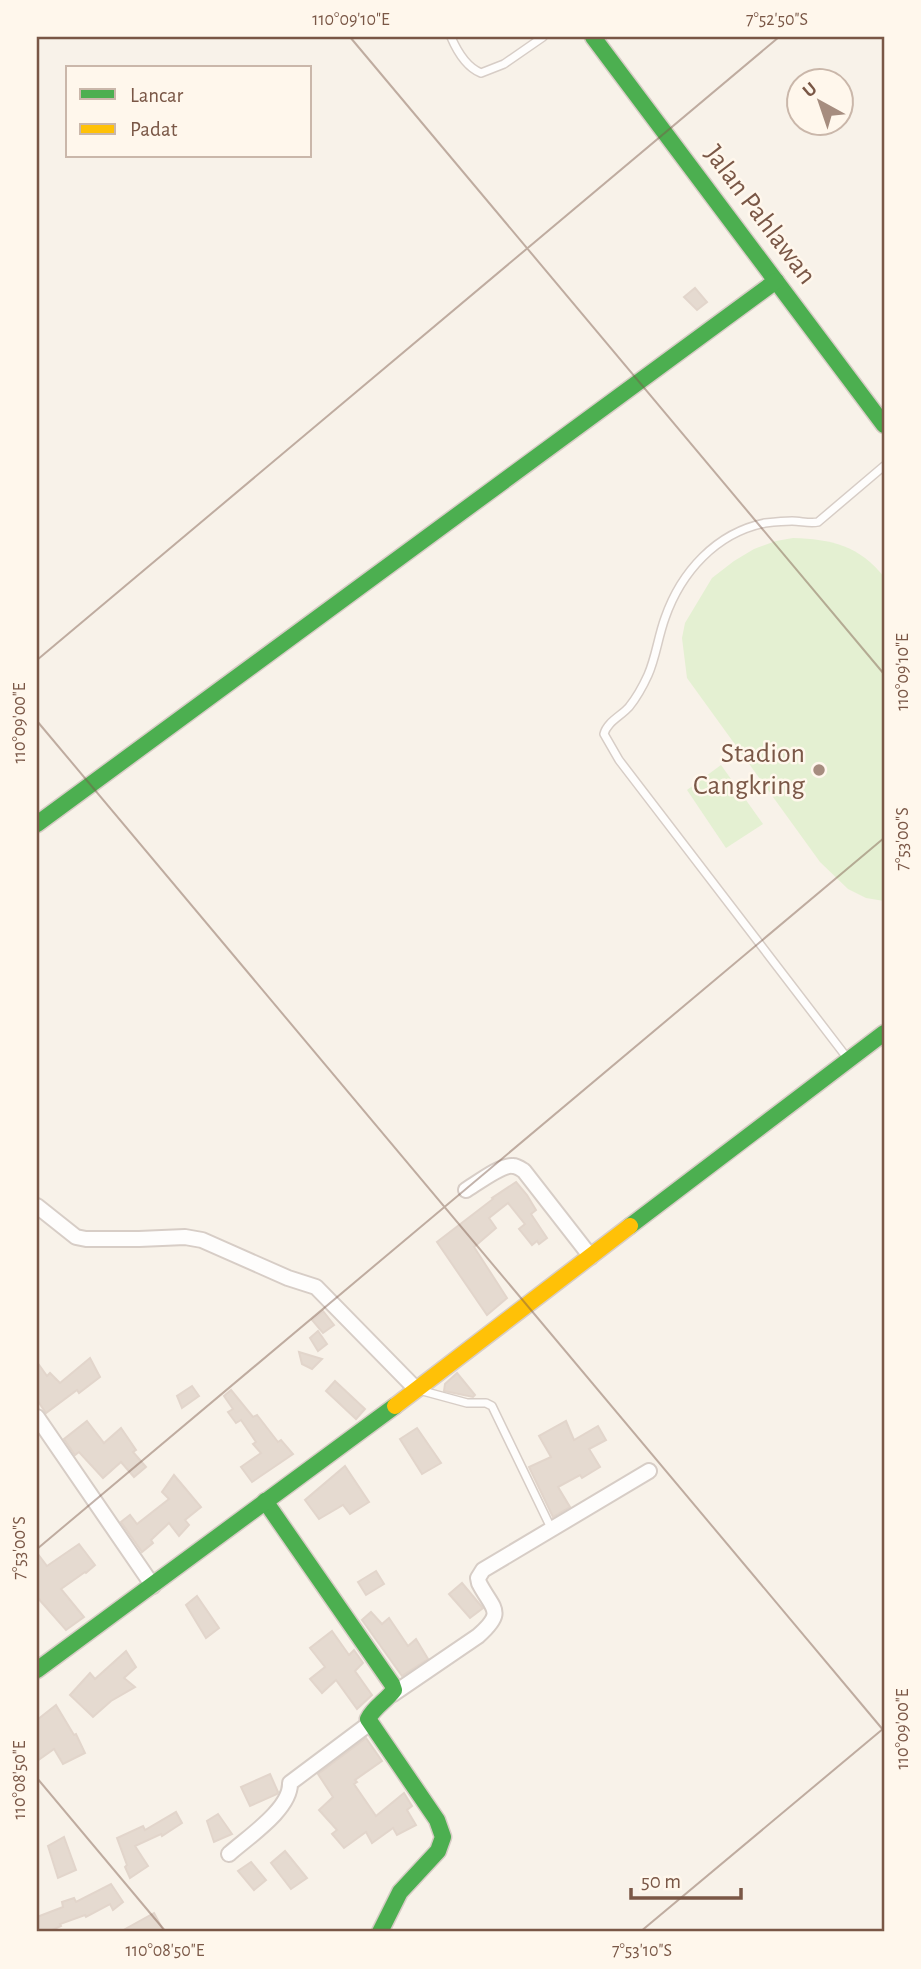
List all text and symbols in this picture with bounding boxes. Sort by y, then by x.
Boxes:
text: 110°09'10"E [312,11,390,29]
text: 7°52'50"S [746,11,808,29]
legend [66,66,312,158]
north arrow [785,66,855,136]
text: U [799,79,821,101]
text: Lancar [130,85,183,106]
text: Padat [130,119,178,140]
street label: Jalan Pahlawan [699,140,821,290]
text: 110°09'10"E [894,633,912,711]
text: 110°09'00"E [11,682,29,763]
place label: Stadion Cangkring [693,740,805,800]
marker: Stadion Cangkring [811,762,827,778]
text: 7°53'00"S [894,807,912,871]
text: 7°53'00"S [11,1516,29,1580]
text: 110°09'00"E [894,1688,912,1769]
text: 110°08'50"E [11,1740,29,1819]
scale bar [631,1857,741,1901]
text: 50 m [641,1871,681,1892]
text: 110°08'50"E [126,1942,205,1960]
text: 7°53'10"S [612,1942,672,1960]

